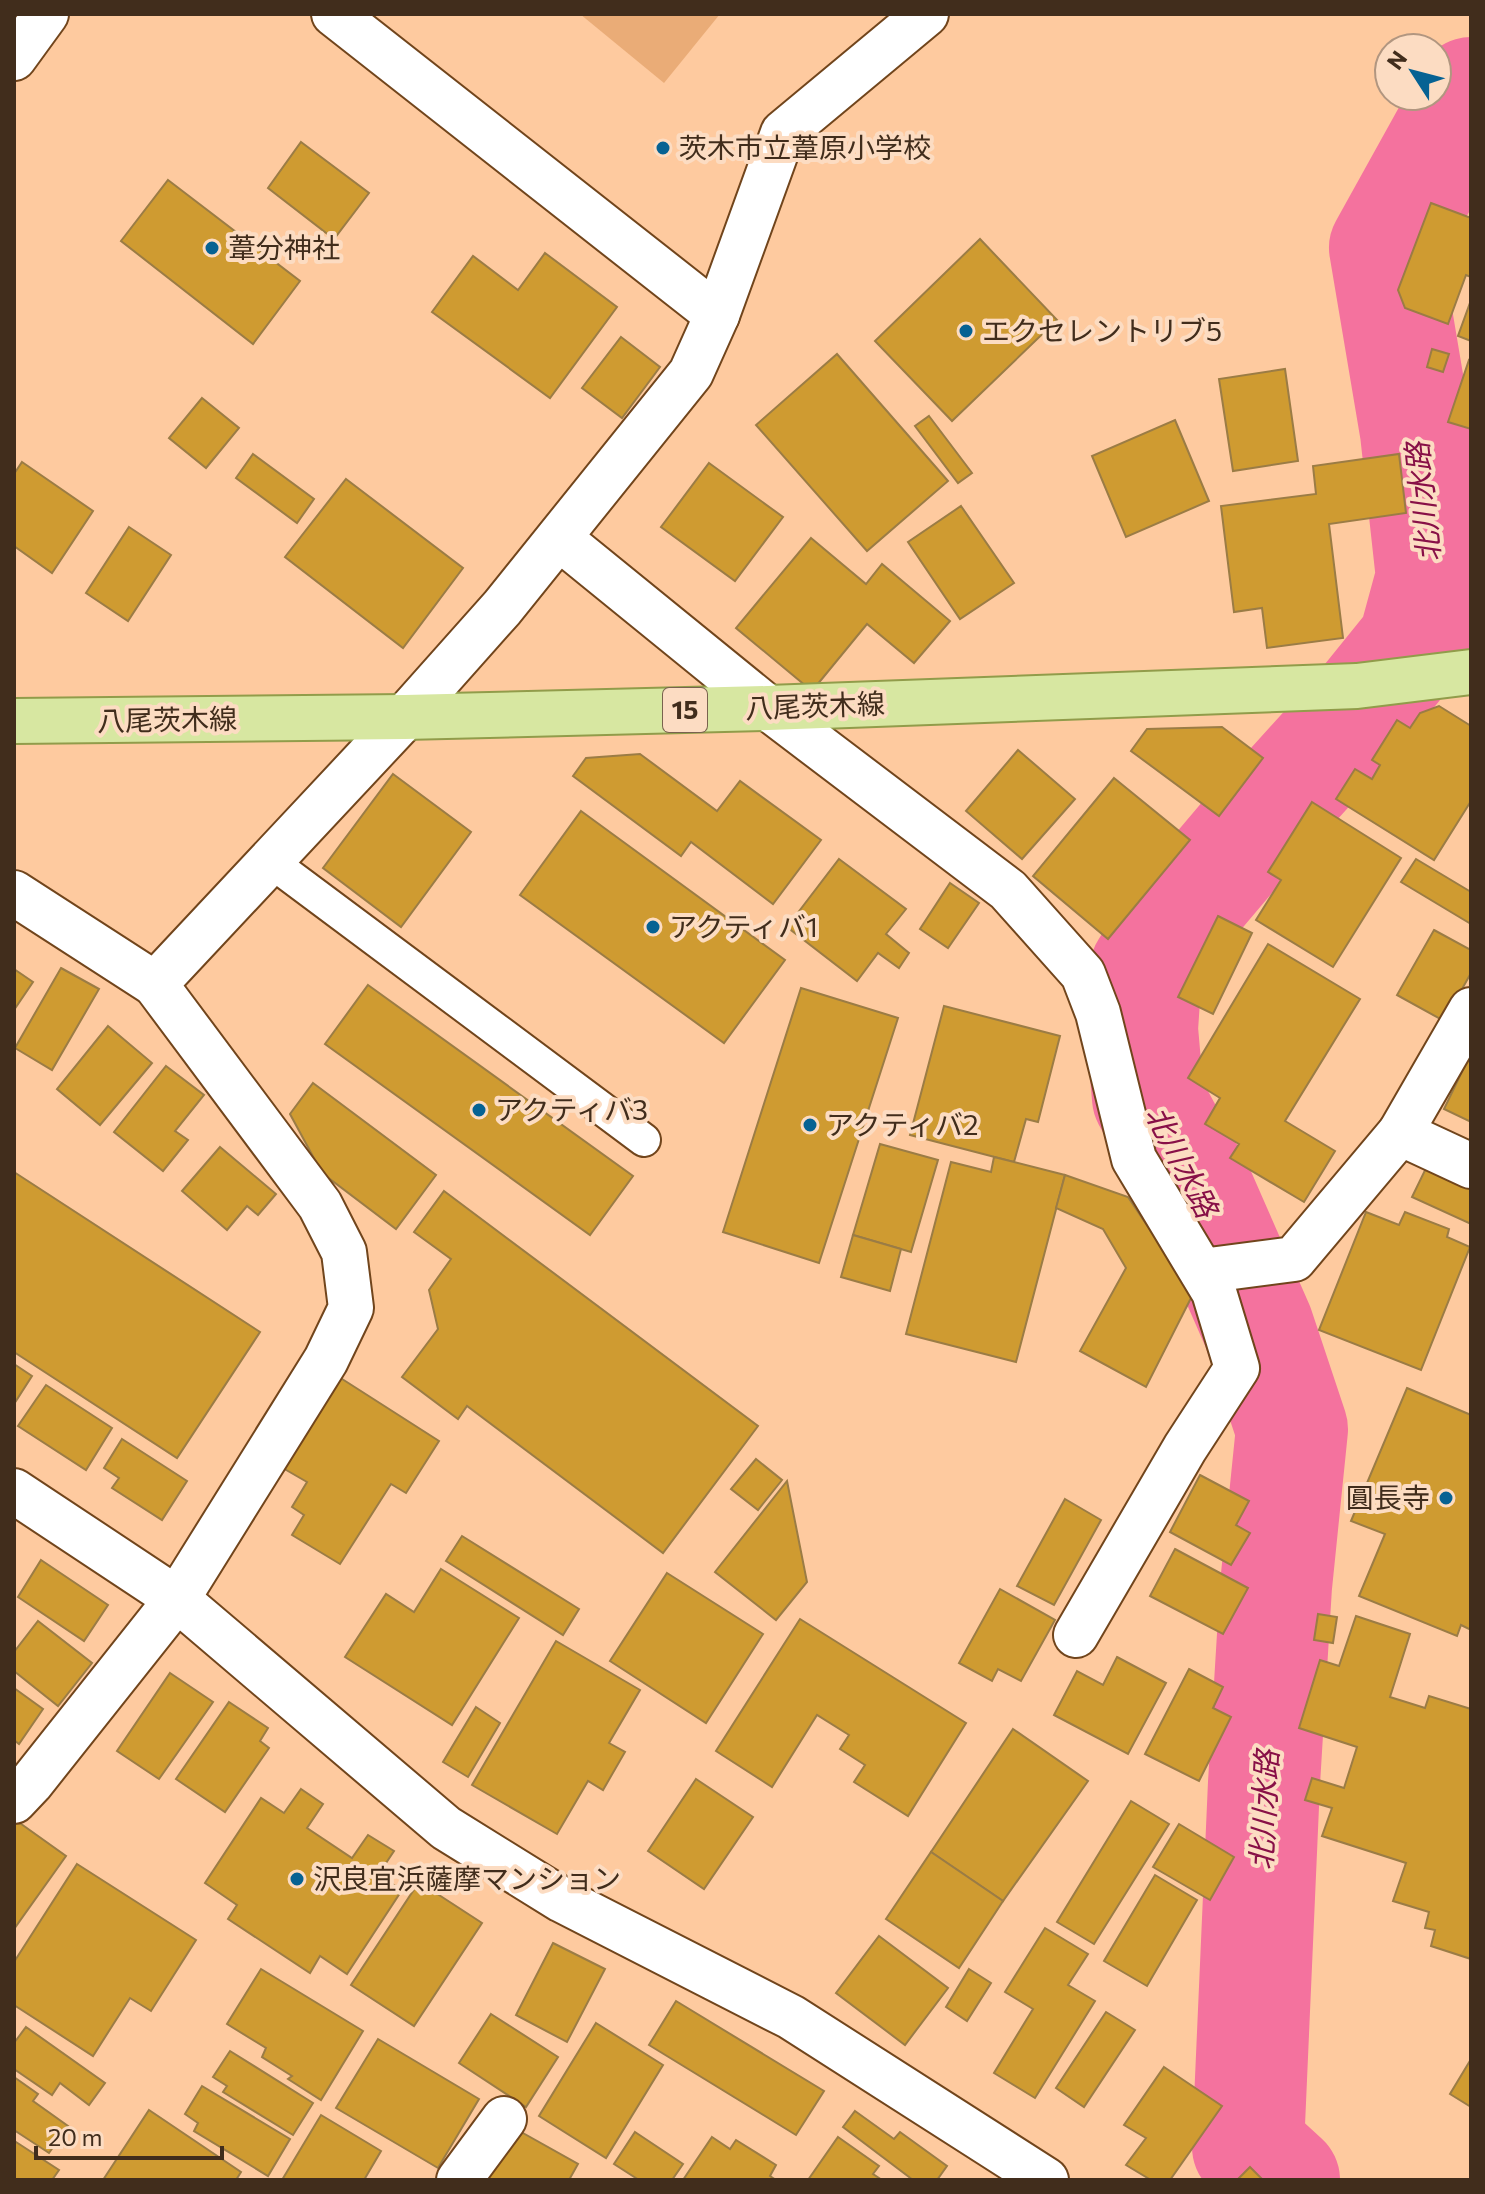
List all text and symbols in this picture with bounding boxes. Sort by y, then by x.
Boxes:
north arrow [1373,32,1453,112]
text: N [1381,45,1412,75]
place label: 茨木市立葦原小学校 [679,130,931,164]
marker: 茨木市立葦原小学校 [654,139,672,157]
place label: 葦分神社 [228,230,340,264]
marker: 葦分神社 [203,239,221,257]
place label: エクセレントリブ5 [982,313,1222,347]
marker: エクセレントリブ5 [957,322,975,340]
water label: 北川水路 [1397,438,1446,564]
street label: 八尾茨木線 [744,686,886,724]
road number: 15 [663,688,707,732]
street label: 八尾茨木線 [97,701,237,737]
place label: アクティバ1 [669,909,818,943]
marker: アクティバ1 [644,918,662,936]
place label: アクティバ3 [495,1092,648,1126]
water label: 北川水路 [1140,1099,1228,1225]
marker: アクティバ3 [470,1101,488,1119]
place label: アクティバ2 [826,1107,978,1141]
marker: アクティバ2 [801,1116,819,1134]
place label: 圓長寺 [1346,1480,1430,1514]
marker: 圓長寺 [1437,1489,1455,1507]
water label: 北川水路 [1241,1746,1284,1871]
place label: 沢良宜浜薩摩マンション [313,1861,621,1895]
marker: 沢良宜浜薩摩マンション [288,1870,306,1888]
scale bar [36,2110,222,2160]
text: 20 m [48,2122,102,2151]

